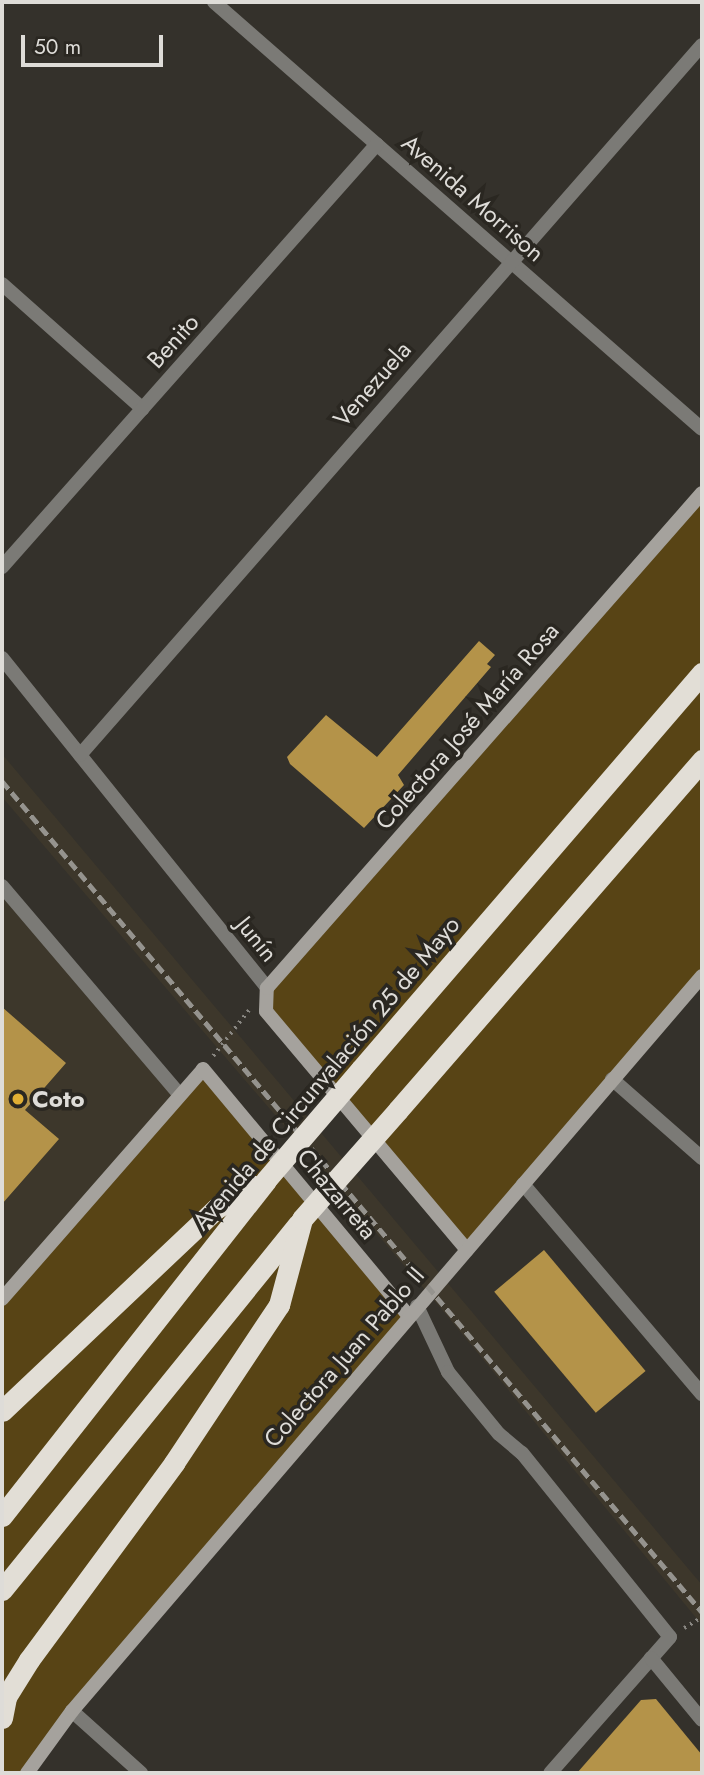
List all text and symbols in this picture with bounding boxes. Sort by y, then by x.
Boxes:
scale bar [24,21,166,65]
text: 50 m [34,32,81,62]
street label: Avenida Morrison [396,128,550,268]
street label: Benito [141,308,205,374]
street label: Venezuela [327,335,417,433]
street label: Colectora José María Rosa [369,617,565,835]
street label: Avenida de Circunvalación 25 de Mayo [186,910,466,1236]
street label: Junín [230,911,284,967]
place label: Coto [32,1085,85,1113]
marker: Coto [10,1091,26,1107]
street label: Chazarreta [291,1143,383,1245]
street label: Colectora Juan Pablo II [258,1261,430,1453]

